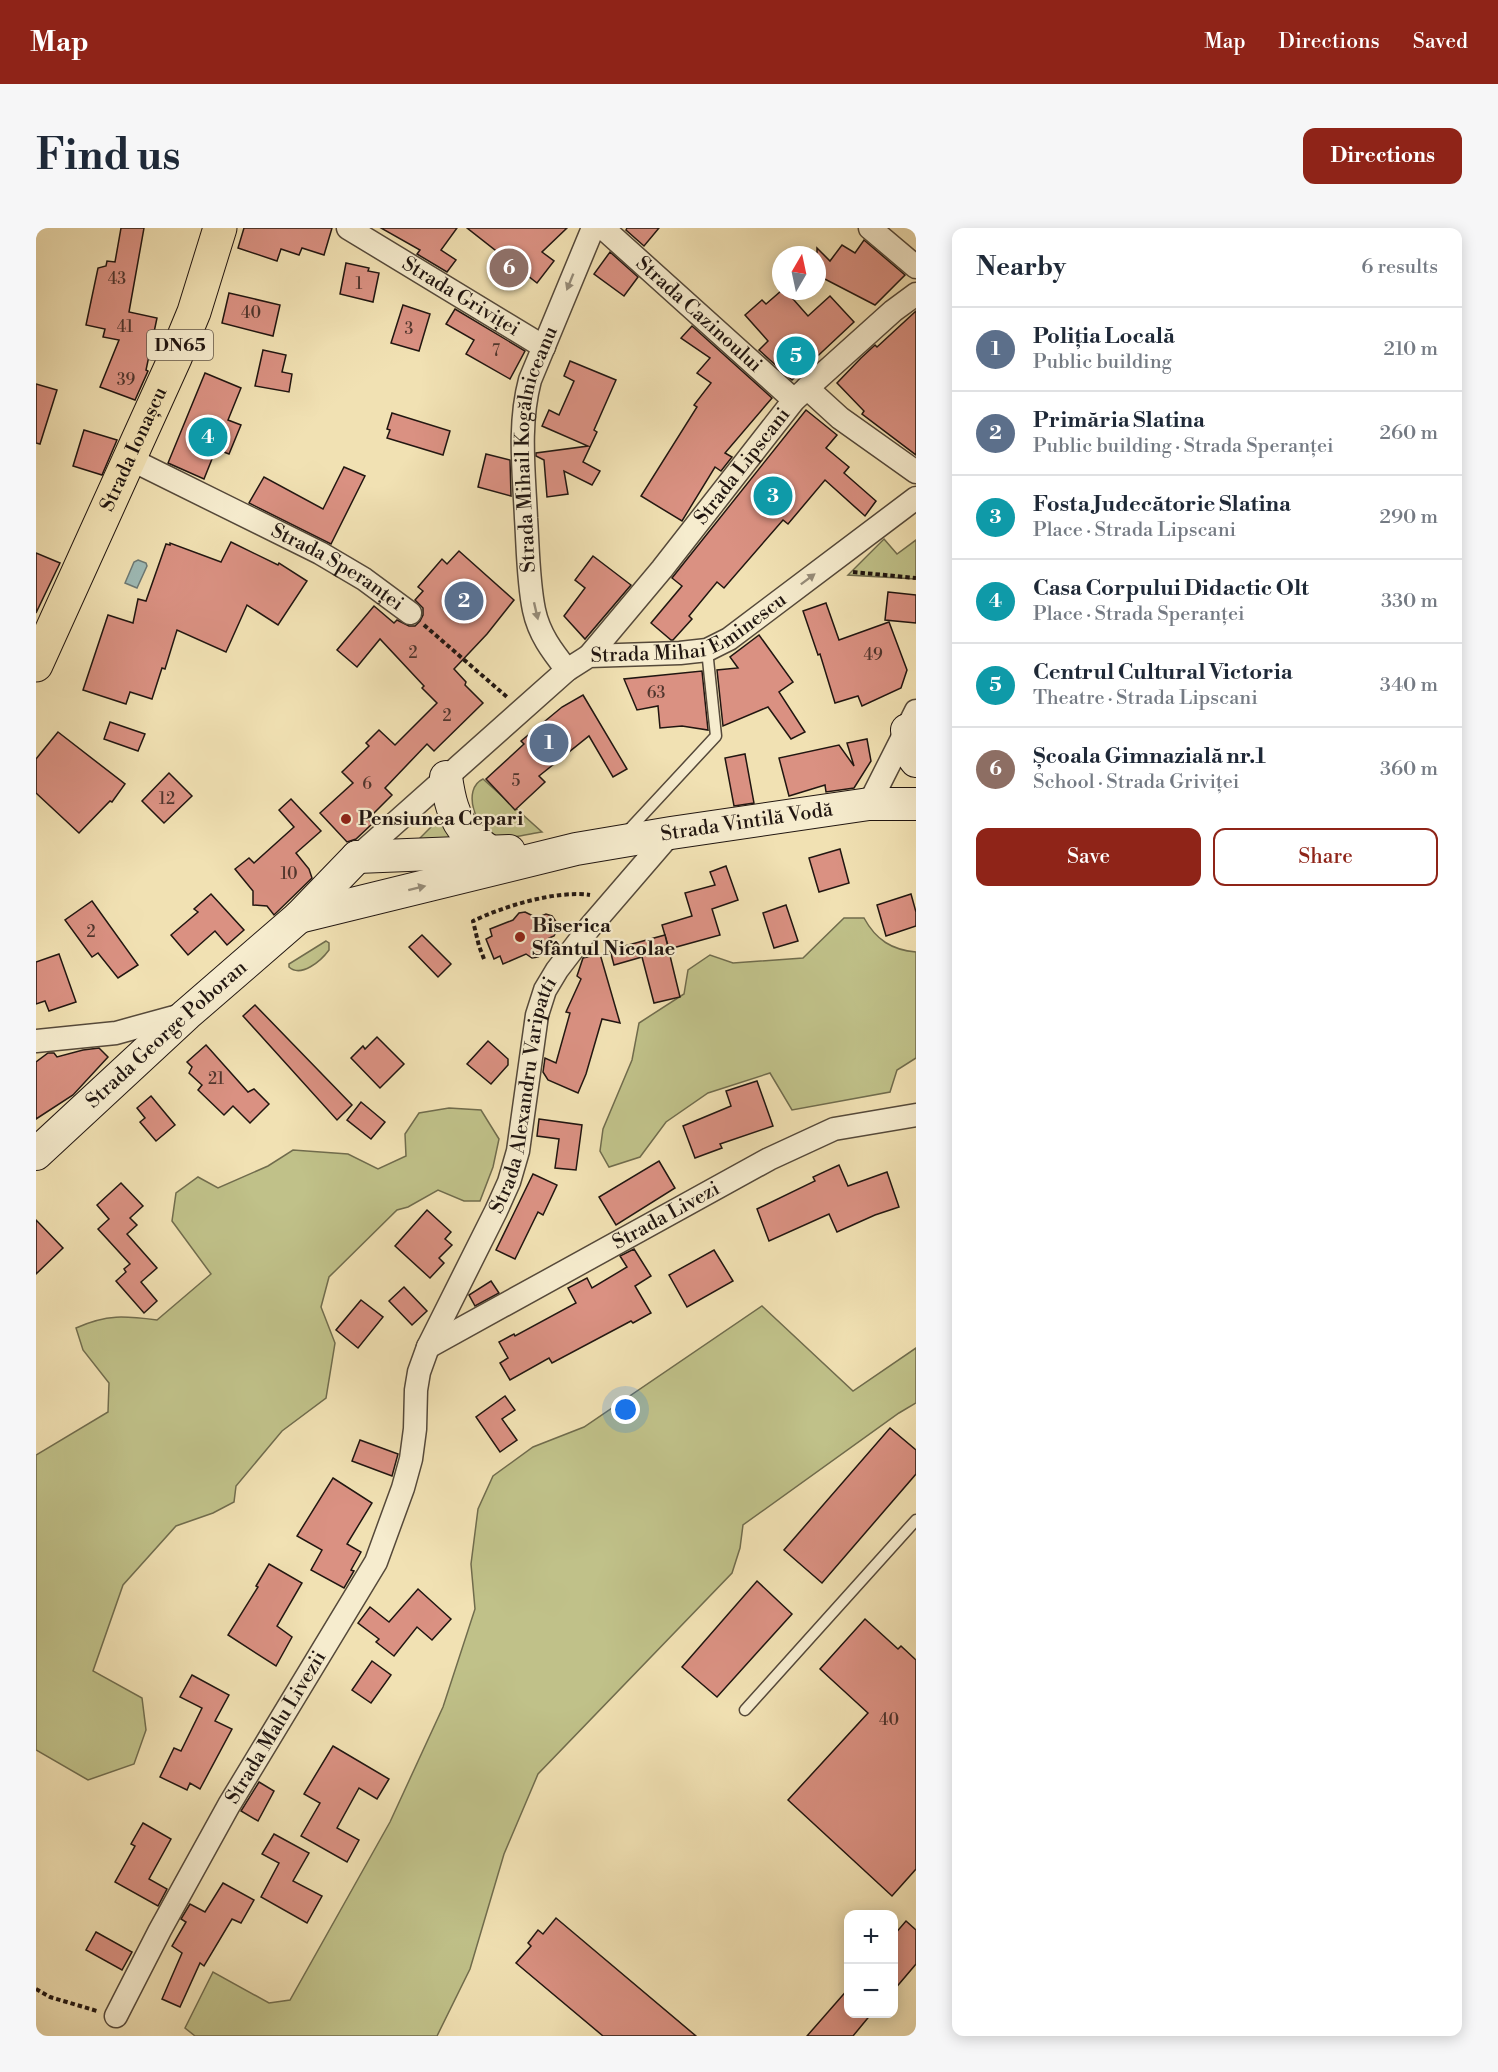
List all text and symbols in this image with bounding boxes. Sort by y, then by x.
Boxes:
text: Map [30,25,89,60]
text: Map [1204,29,1246,55]
text: Directions [1279,29,1380,55]
text: Saved [1413,29,1468,55]
button: Directions [1303,128,1462,184]
text: Find us [36,130,180,183]
pin: 6 [490,246,528,291]
north arrow [772,246,826,300]
street label: Strada Griviței [397,251,525,342]
street label: Strada Cazinoului [630,251,768,378]
text: Nearby [976,251,1066,283]
text: 6 results [1361,255,1438,280]
house number: 43 [108,269,126,289]
one-way arrow [565,273,574,291]
house number: 1 [356,274,363,294]
house number: 40 [241,303,261,323]
house number: 41 [117,317,133,337]
house number: 3 [405,319,414,339]
street label: Strada Mihail Kogălniceanu [510,322,564,573]
text: Poliția Locală [1033,323,1175,350]
road number: DN65 [147,330,213,360]
pin: 5 [776,334,816,378]
text: 1 [991,337,1000,362]
text: 210 m [1383,337,1438,362]
house number: 7 [492,341,500,361]
text: Public building [1033,350,1172,375]
house number: 39 [117,370,136,390]
street label: Strada Ionașcu [95,382,173,515]
street label: Strada Lipscani [689,402,796,530]
text: Primăria Slatina [1033,407,1205,434]
pin: 4 [188,414,228,460]
text: 2 [989,421,1002,446]
text: 260 m [1380,421,1438,446]
text: Public building · Strada Speranței [1033,434,1334,459]
pin: 3 [754,474,792,518]
text: Fosta Judecătorie Slatina [1033,491,1291,518]
text: 3 [989,505,1002,530]
text: 290 m [1380,505,1438,530]
street label: Strada Speranței [267,518,409,617]
text: Place · Strada Lipscani [1033,518,1236,543]
one-way arrow [801,574,816,586]
text: Casa Corpului Didactic Olt [1033,575,1309,602]
pin: 2 [444,578,484,623]
street label: Strada Mihai Eminescu [590,587,792,668]
text: 4 [989,589,1002,614]
text: 330 m [1381,589,1438,614]
one-way arrow [531,602,541,620]
text: Place · Strada Speranței [1033,602,1245,627]
house number: 2 [408,643,418,663]
house number: 49 [863,645,883,665]
text: Centrul Cultural Victoria [1033,659,1293,686]
text: 5 [989,673,1002,698]
text: 340 m [1380,673,1438,698]
house number: 63 [647,683,665,703]
text: Theatre · Strada Lipscani [1033,686,1258,711]
house number: 2 [442,706,452,726]
pin: 1 [530,720,568,766]
text: Școala Gimnazială nr.1 [1033,743,1266,770]
text: 6 [989,757,1002,782]
text: 360 m [1380,757,1438,782]
text: School · Strada Griviței [1033,770,1239,795]
house number: 5 [512,771,521,791]
house number: 6 [362,774,372,794]
house number: 12 [159,789,175,809]
street label: Strada Vintilă Vodă [659,797,835,847]
place label: Pensiunea Cepari [358,807,524,832]
marker: Pensiunea Cepari [339,812,353,826]
button: Save [976,828,1201,886]
button: Share [1213,828,1438,886]
house number: 10 [281,864,298,884]
one-way arrow [408,882,426,892]
place label: Biserica Sfântul Nicolae [532,914,676,962]
house number: 2 [86,922,96,942]
marker: Biserica Sfântul Nicolae [513,930,527,944]
street label: Strada George Poboran [81,955,252,1114]
street label: Strada Alexandru Varipatti [484,972,563,1217]
house number: 21 [208,1069,224,1089]
street label: Strada Livezi [608,1176,725,1255]
your location [611,1395,640,1424]
street label: Strada Malu Livezii [220,1646,332,1809]
house number: 40 [879,1710,899,1730]
map controls [844,1910,898,2018]
button: + [844,1910,898,1964]
button: − [844,1964,898,2018]

